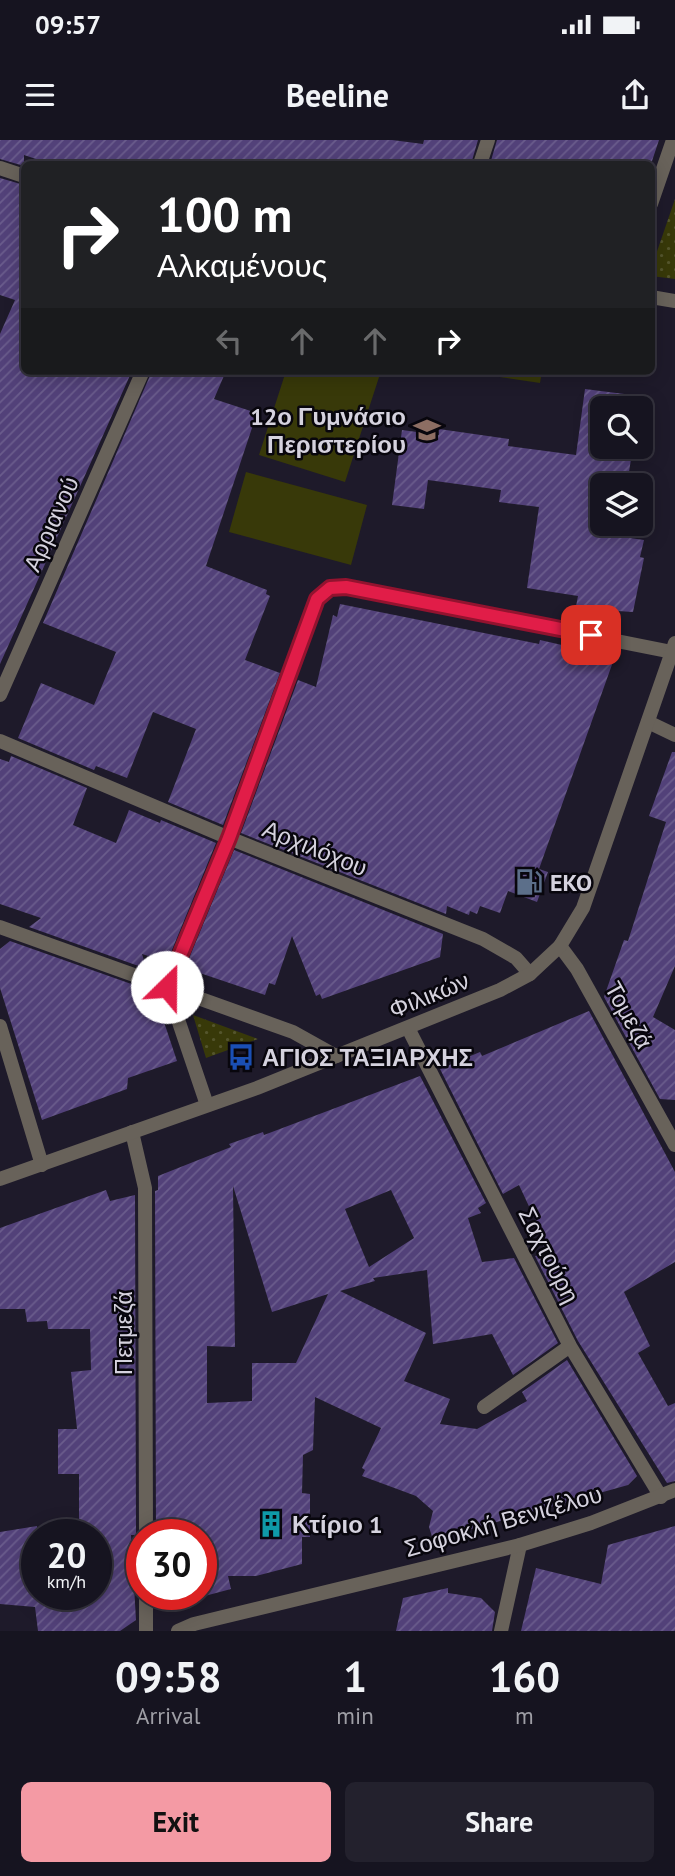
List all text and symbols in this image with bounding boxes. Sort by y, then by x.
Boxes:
text: 09:57 [35,8,101,41]
text: Beeline [286,74,389,116]
icon: menu [21,76,59,114]
icon: share [616,76,654,114]
text: 100 m [157,182,292,246]
icon: right [42,189,133,280]
text: Αλκαμένους [157,244,327,286]
icon: left [210,322,248,360]
icon: ahead [283,322,321,360]
icon: ahead [356,322,394,360]
icon: right [429,322,467,360]
map controls [590,396,653,536]
button: search [590,396,653,459]
place label: 12ο Γυμνάσιο Περιστερίου [250,401,406,460]
school or university icon: 12ο Γυμνάσιο Περιστερίου [412,415,442,445]
street label: Αρριανού [16,472,86,576]
button: layers [590,473,653,536]
pin [561,605,621,665]
icon: arrive [572,616,610,654]
street label: Αρχιλόχου [258,813,372,883]
fuel station icon: EKO [514,867,544,897]
place label: EKO [550,867,592,898]
position arrow [130,950,204,1024]
street label: Φιλικών [384,965,474,1025]
street label: Τομεζά [598,976,660,1054]
bus stop icon: ΑΓΙΟΣ ΤΑΞΙΑΡΧΗΣ [226,1042,256,1072]
place label: ΑΓΙΟΣ ΤΑΞΙΑΡΧΗΣ [262,1042,473,1073]
street label: Σαχτούρη [512,1202,586,1308]
street label: Πετμεζά [108,1291,139,1375]
street label: Σοφοκλή Βενιζέλου [401,1478,605,1564]
building icon: Κτίριο 1 [256,1509,286,1539]
place label: Κτίριο 1 [292,1509,383,1540]
speed limit sign: 30 [126,1519,217,1610]
text: 20 [47,1532,86,1578]
text: km/h [47,1570,86,1593]
text: 09:58 [115,1649,221,1704]
text: 1 [343,1649,367,1704]
text: 160 [489,1649,560,1704]
text: Arrival [136,1701,200,1730]
text: min [336,1701,374,1730]
text: m [515,1701,534,1730]
button: Exit [21,1782,331,1862]
button: Share [345,1782,654,1862]

